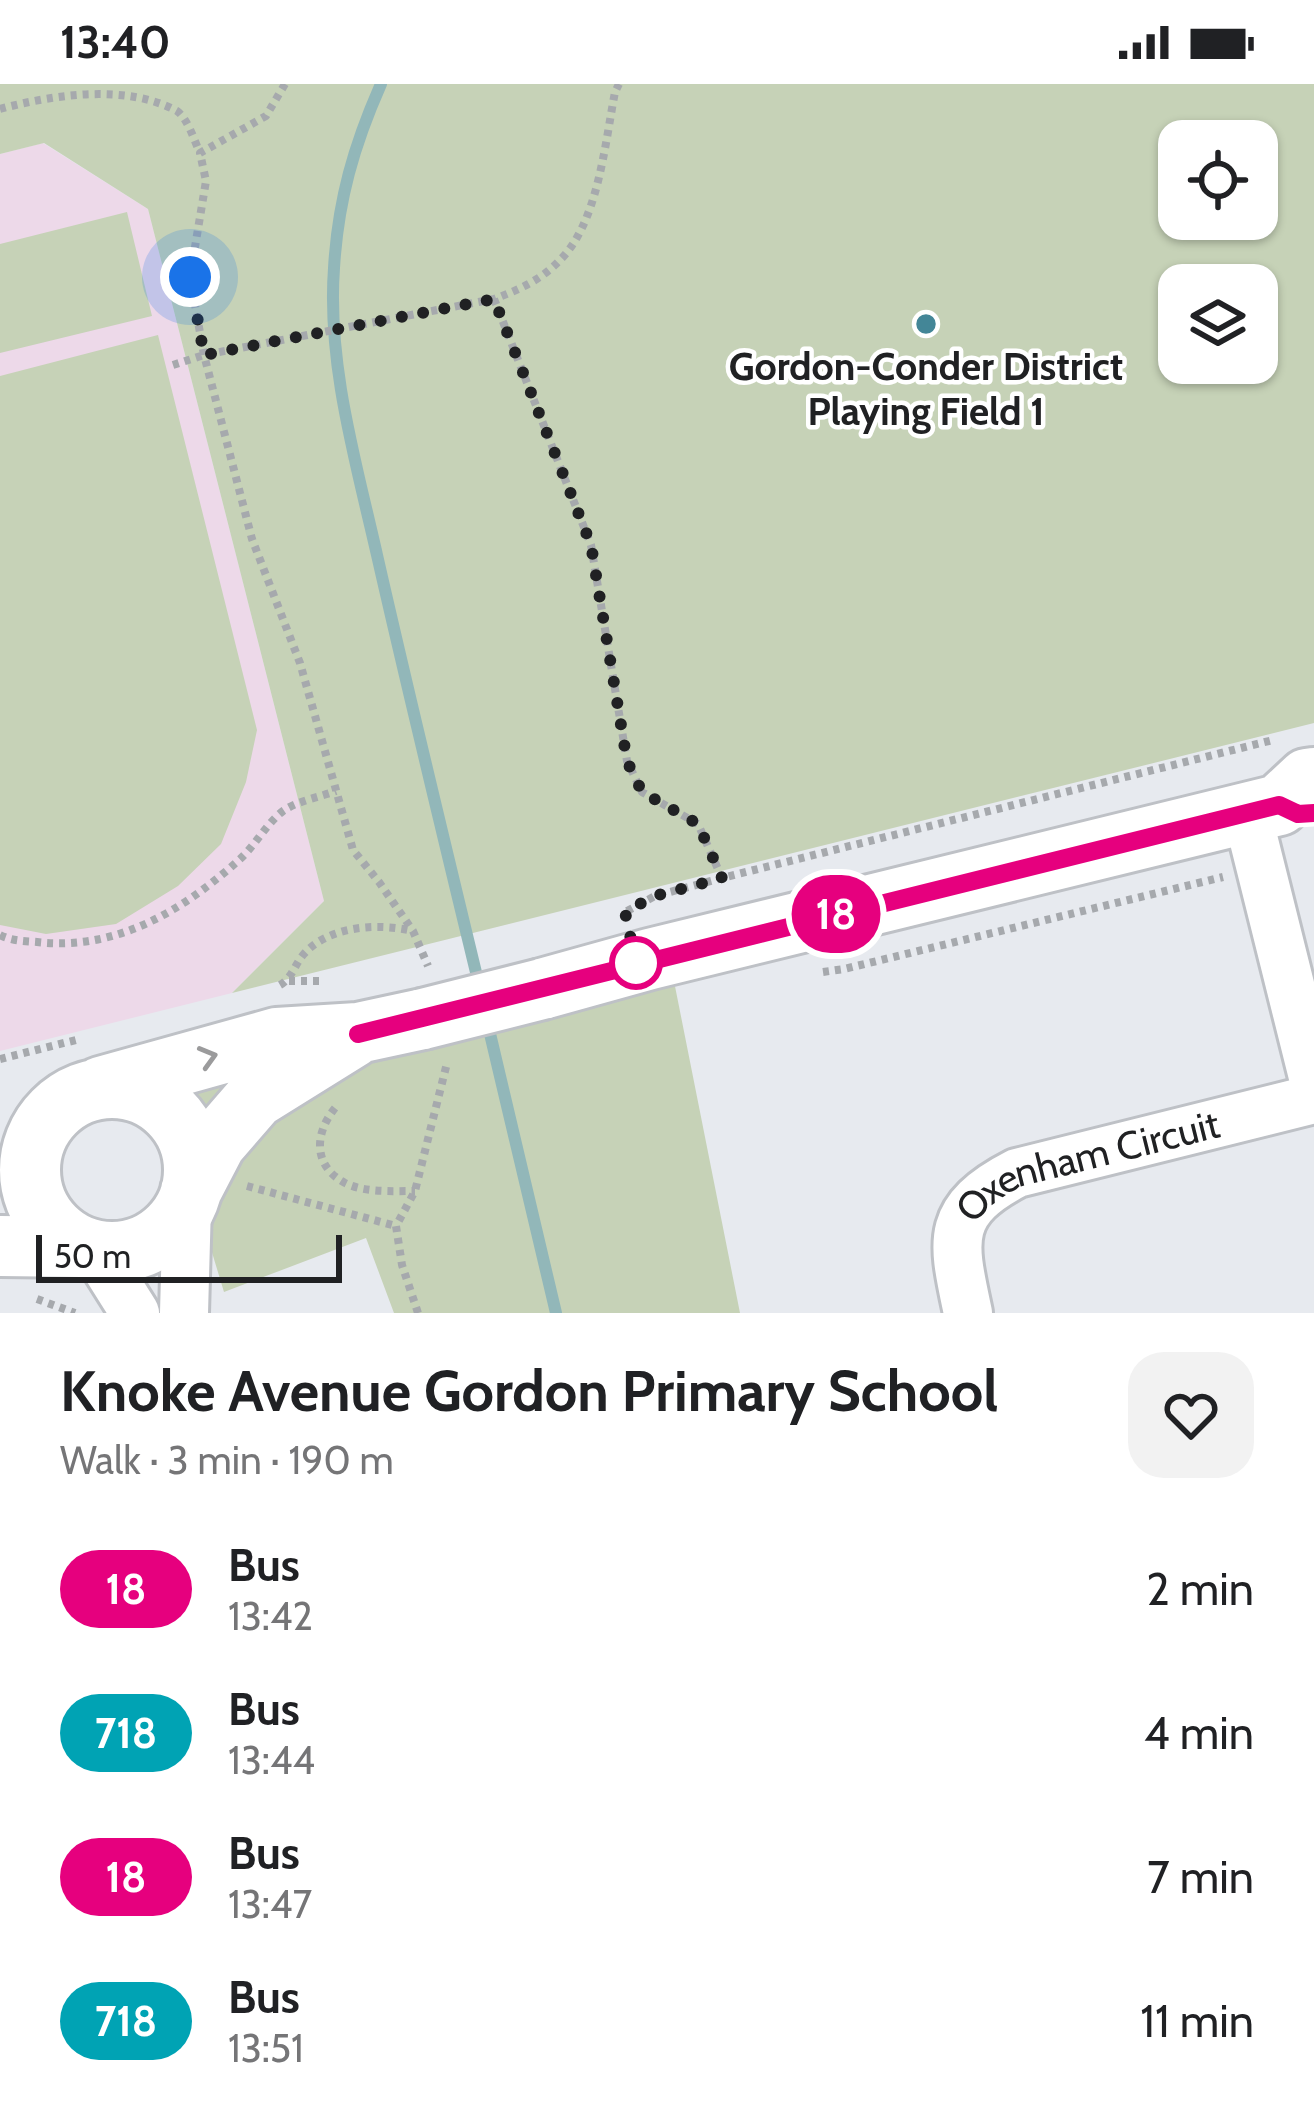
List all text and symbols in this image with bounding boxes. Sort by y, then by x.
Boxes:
text: 13:40 [60,15,171,69]
map controls [1158,120,1278,384]
button: locate [1158,120,1278,240]
your location [160,247,220,307]
button: layers [1158,264,1278,384]
marker: Gordon-Conder District Playing Field 1 [913,311,939,337]
place label: Gordon-Conder District Playing Field 1 [729,342,1123,435]
line badge: 18 [782,875,890,953]
text: 18 [816,888,856,940]
unlabelled marker [611,938,661,988]
one-way arrow [197,1046,218,1071]
street label: Oxenham Circuit [945,1100,1224,1231]
scale bar [36,1229,342,1282]
text: 50 m [54,1236,131,1276]
button: heart [1128,1352,1254,1478]
text: Knoke Avenue Gordon Primary School [60,1356,998,1425]
text: Walk · 3 min · 190 m [60,1436,394,1484]
text: Bus [228,1538,300,1592]
text: 2 min [1146,1562,1254,1616]
text: 18 [106,1563,146,1615]
text: 13:42 [228,1592,313,1640]
text: Bus [228,1682,300,1736]
text: 4 min [1144,1706,1254,1760]
text: 718 [95,1707,157,1759]
text: 13:44 [228,1736,315,1784]
text: Bus [228,1826,300,1880]
text: 7 min [1147,1850,1254,1904]
text: 18 [106,1851,146,1903]
text: 13:47 [228,1880,312,1928]
text: Bus [228,1970,300,2024]
text: 11 min [1140,1994,1254,2048]
text: 718 [95,1995,157,2047]
text: 13:51 [228,2024,304,2072]

